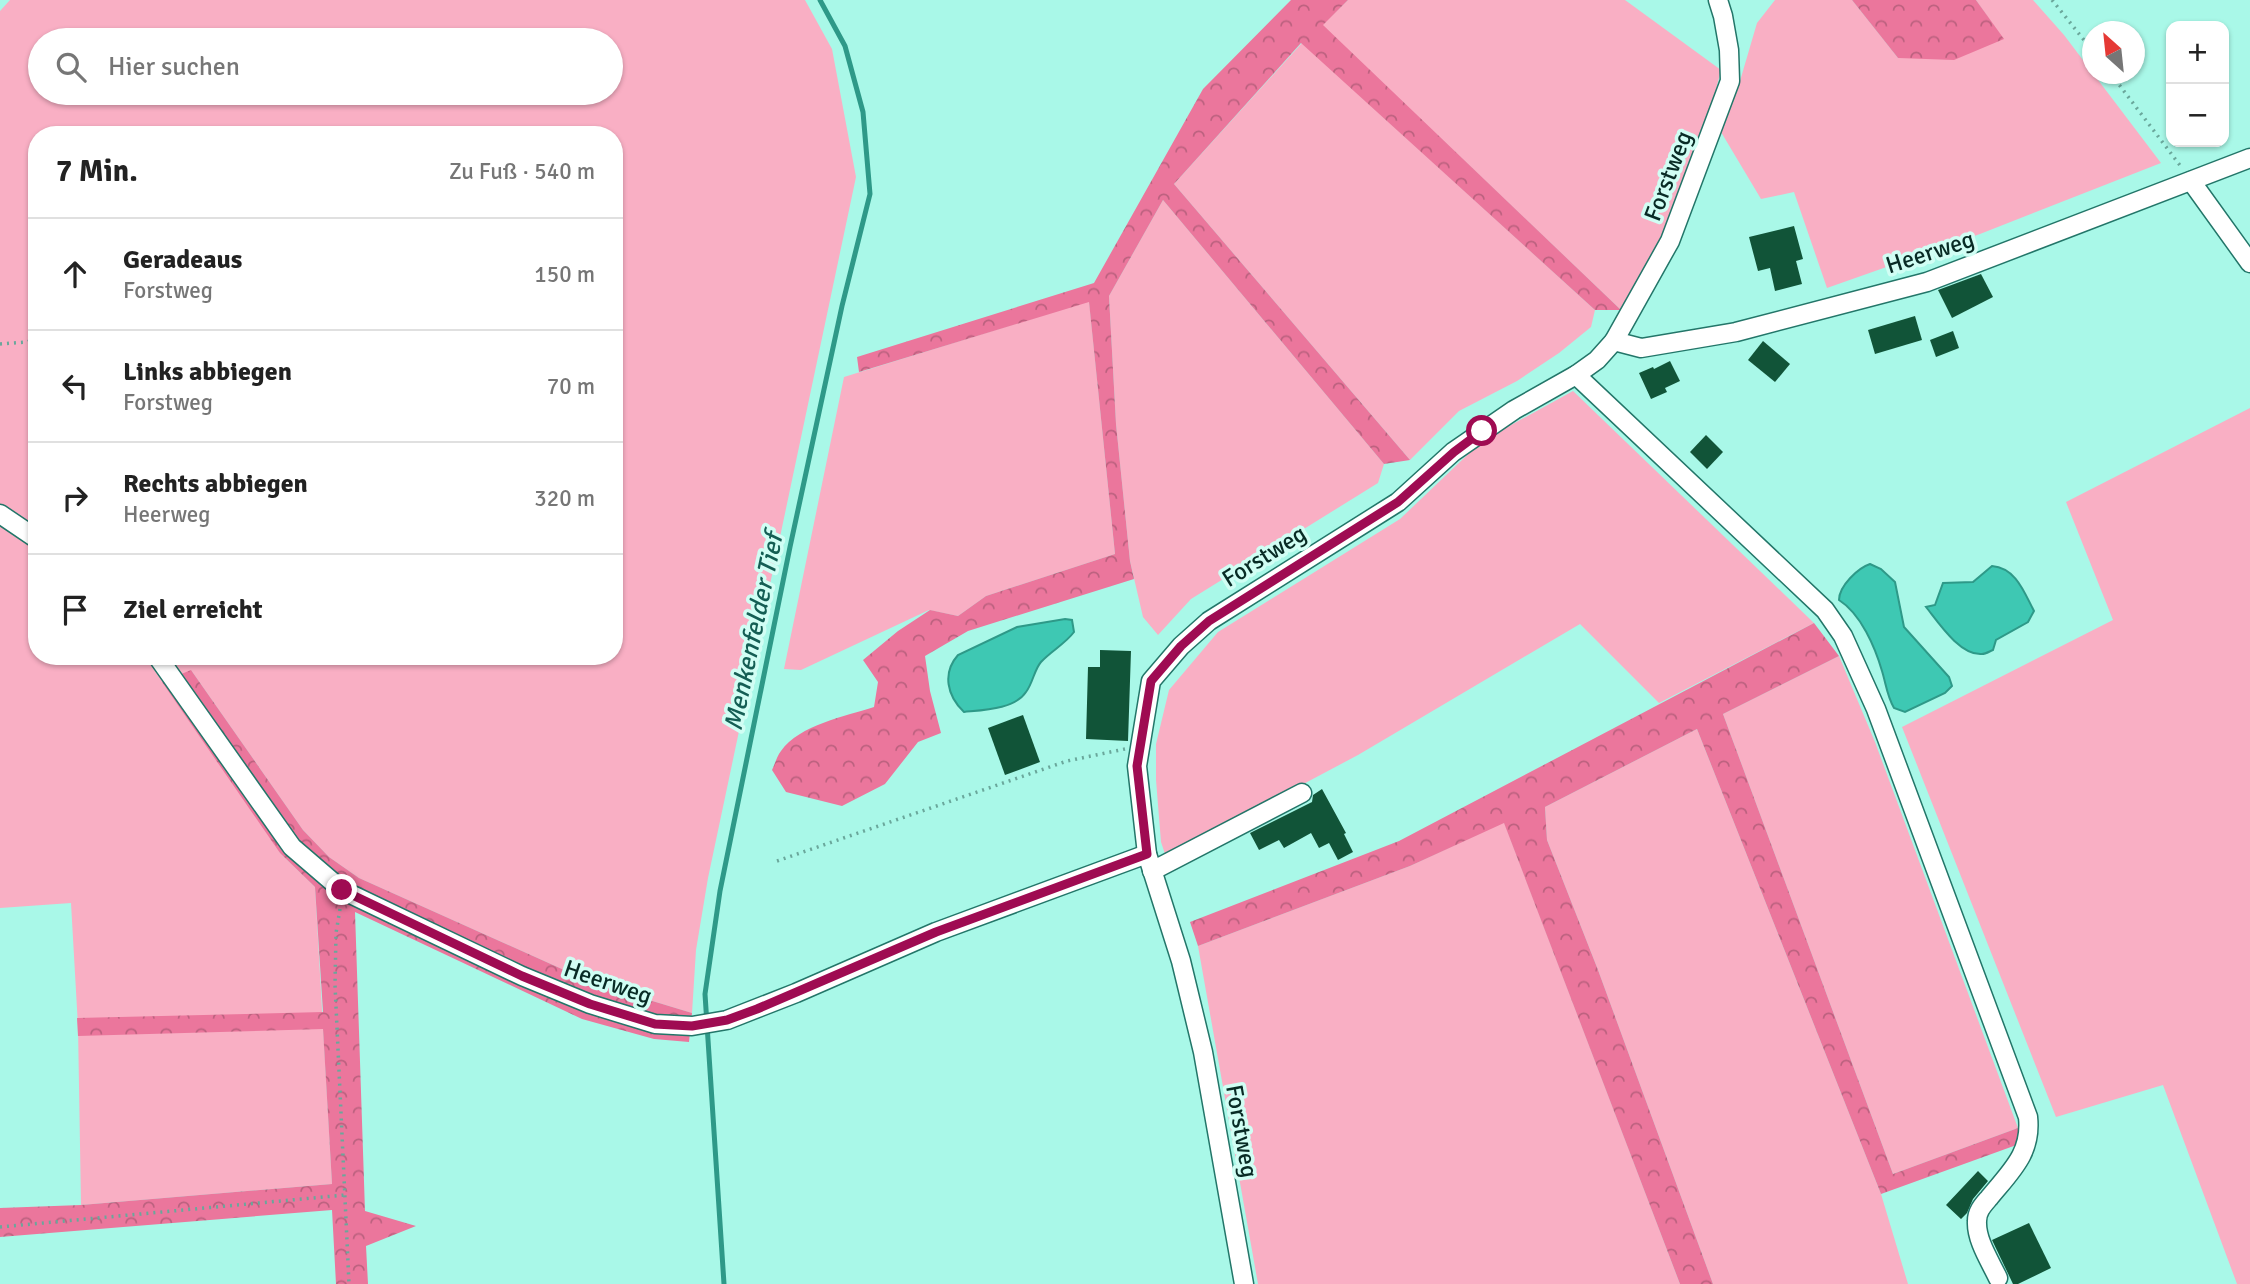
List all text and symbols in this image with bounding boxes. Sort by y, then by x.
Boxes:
north arrow [2082,21,2145,84]
map controls [2166,21,2229,147]
button: + [2166,21,2229,84]
search box [28,28,623,105]
icon: search [52,48,90,86]
text: Hier suchen [108,51,240,83]
button: − [2166,84,2229,147]
street label: Forstweg [1637,127,1699,225]
text: 7 Min. [56,153,138,190]
text: Zu Fuß · 540 m [449,157,595,186]
street label: Heerweg [1882,224,1978,280]
text: Geradeaus [123,244,242,276]
icon: ahead [56,255,94,293]
text: 150 m [534,260,595,289]
text: Forstweg [123,276,213,305]
text: Links abbiegen [123,356,292,388]
icon: left [56,367,94,405]
text: 70 m [547,372,595,401]
text: Forstweg [123,388,213,417]
route start [1466,415,1497,446]
text: Rechts abbiegen [123,468,308,500]
icon: right [56,479,94,517]
text: 320 m [534,484,595,513]
text: Heerweg [123,500,210,529]
street label: Forstweg [1216,518,1312,594]
water label: Menkenfelder Tief [717,525,792,734]
icon: arrive [56,591,94,629]
text: Ziel erreicht [123,594,263,626]
route end [326,874,357,905]
street label: Heerweg [560,953,656,1011]
street label: Forstweg [1219,1082,1265,1180]

